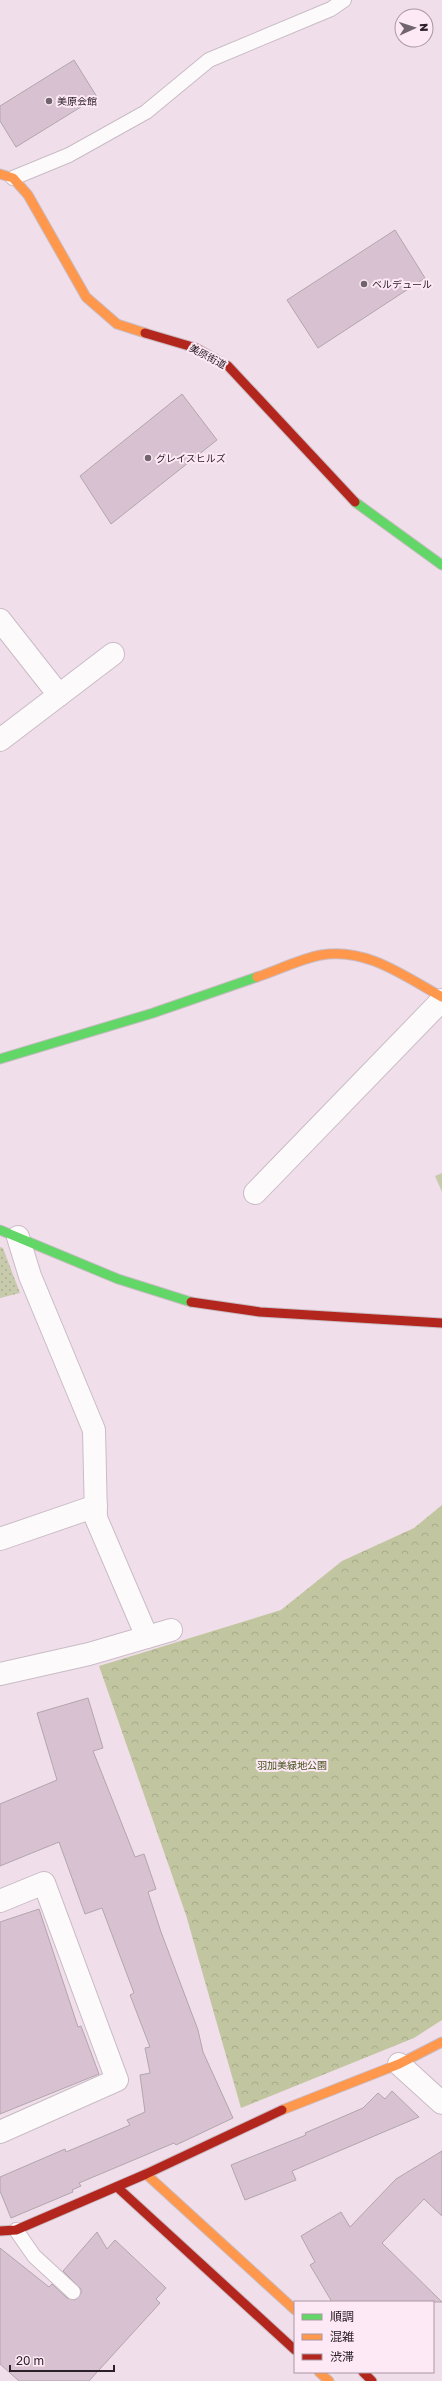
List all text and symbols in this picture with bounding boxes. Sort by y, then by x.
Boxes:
north arrow [394,8,434,48]
text: N [418,23,431,32]
place label: 美原会館 [57,95,97,107]
marker: 美原会館 [44,96,54,106]
place label: ベルデュール [372,278,432,290]
marker: ベルデュール [359,279,369,289]
street label: 美原街道 [188,341,228,371]
place label: グレイスヒルズ [156,452,226,464]
marker: グレイスヒルズ [143,453,153,463]
park label: 羽加美緑地公園 [257,1759,327,1771]
legend [294,2301,434,2373]
text: 順調 [330,2309,354,2324]
text: 混雑 [330,2329,354,2344]
scale bar [10,2347,114,2373]
text: 渋滞 [330,2349,354,2364]
text: 20 m [16,2353,44,2368]

